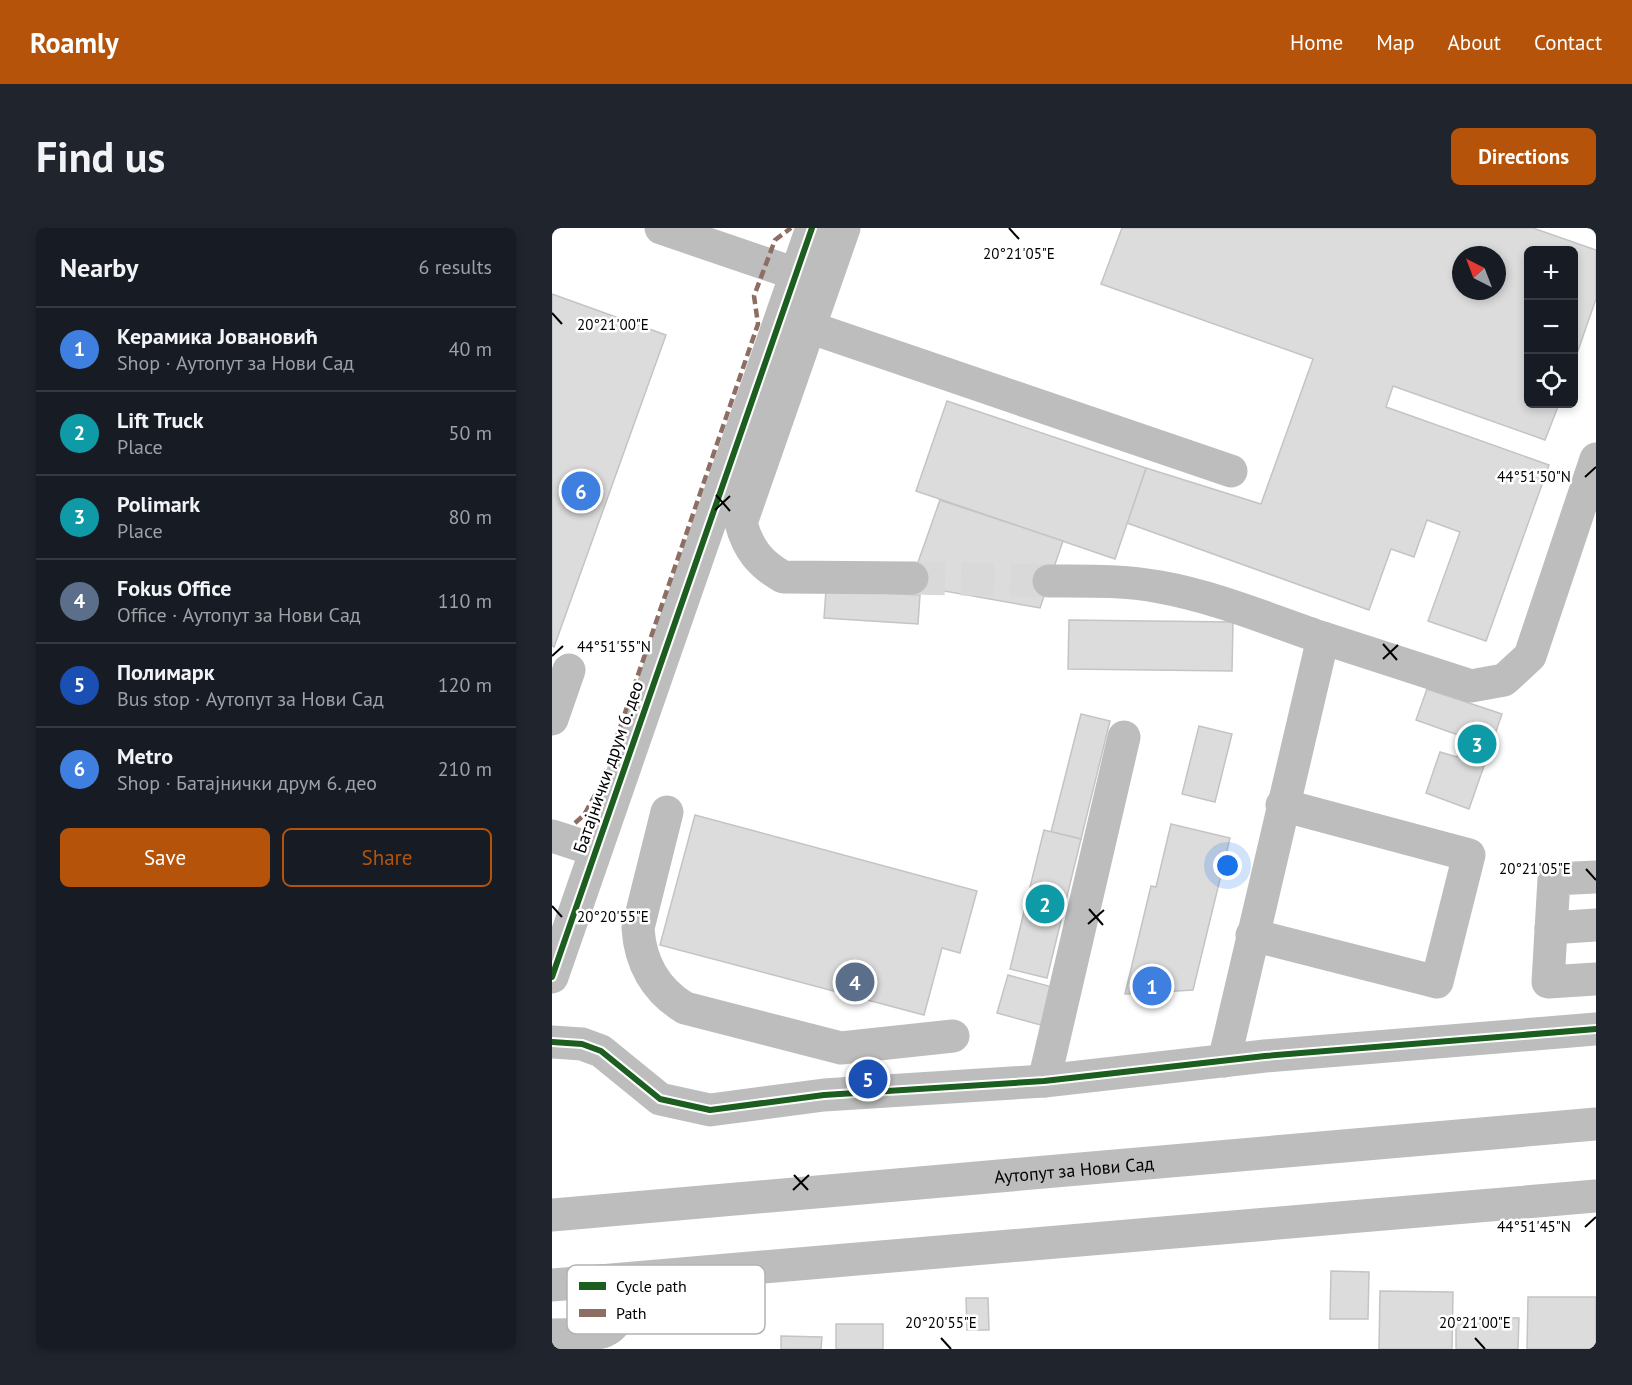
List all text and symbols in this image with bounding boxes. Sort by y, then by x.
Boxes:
text: Roamly [30,24,119,61]
text: Home [1290,29,1343,56]
text: Map [1376,29,1415,56]
text: About [1448,29,1501,56]
text: Contact [1534,29,1602,56]
button: Directions [1451,128,1596,185]
text: Find us [36,129,165,184]
text: 20°21'05"E [983,244,1055,263]
north arrow [1452,246,1506,300]
map controls [1524,246,1578,408]
button: + [1524,246,1578,300]
text: Nearby [60,251,138,284]
text: 6 results [419,254,492,280]
button: − [1524,300,1578,354]
text: 20°21'00"E [577,315,649,334]
text: Керамика Јовановић [117,322,318,350]
text: 1 [74,336,85,362]
text: 40 m [449,336,492,362]
text: Shop · Аутопут за Нови Сад [117,350,354,376]
button: locate [1524,354,1578,408]
text: Lift Truck [117,406,204,434]
text: 2 [74,420,85,446]
text: 50 m [449,420,492,446]
text: Place [117,434,163,460]
text: 44°51'50"N [1497,467,1571,486]
pin: 6 [561,468,600,514]
text: Polimark [117,490,200,518]
text: 3 [74,504,85,530]
text: 80 m [449,504,492,530]
text: Place [117,518,163,544]
text: Fokus Office [117,574,232,602]
text: 4 [74,588,85,614]
text: 110 m [438,588,492,614]
text: Office · Аутопут за Нови Сад [117,602,361,628]
text: 44°51'55"N [577,637,651,656]
text: Полимарк [117,658,214,686]
text: 5 [74,672,85,698]
text: 120 m [438,672,492,698]
street label: Батајнички друм 6. део [568,678,648,856]
text: Bus stop · Аутопут за Нови Сад [117,686,384,712]
pin: 3 [1458,722,1496,766]
text: Metro [117,742,173,770]
text: 6 [74,756,85,782]
text: 210 m [438,756,492,782]
text: Shop · Батајнички друм 6. део [117,770,377,796]
button: Save [60,828,270,887]
button: Share [282,828,492,887]
your location [1213,851,1242,880]
text: 20°21'05"E [1499,859,1571,878]
pin: 2 [1026,882,1064,926]
text: 20°20'55"E [577,907,649,926]
pin: 4 [836,960,874,1005]
pin: 1 [1132,964,1172,1008]
pin: 5 [848,1056,888,1102]
street label: Аутопут за Нови Сад [993,1151,1155,1188]
text: 44°51'45"N [1497,1217,1571,1236]
legend [567,1265,765,1334]
text: Cycle path [616,1276,687,1296]
text: Path [616,1303,647,1323]
text: 20°20'55"E [905,1313,977,1332]
text: 20°21'00"E [1439,1313,1511,1332]

